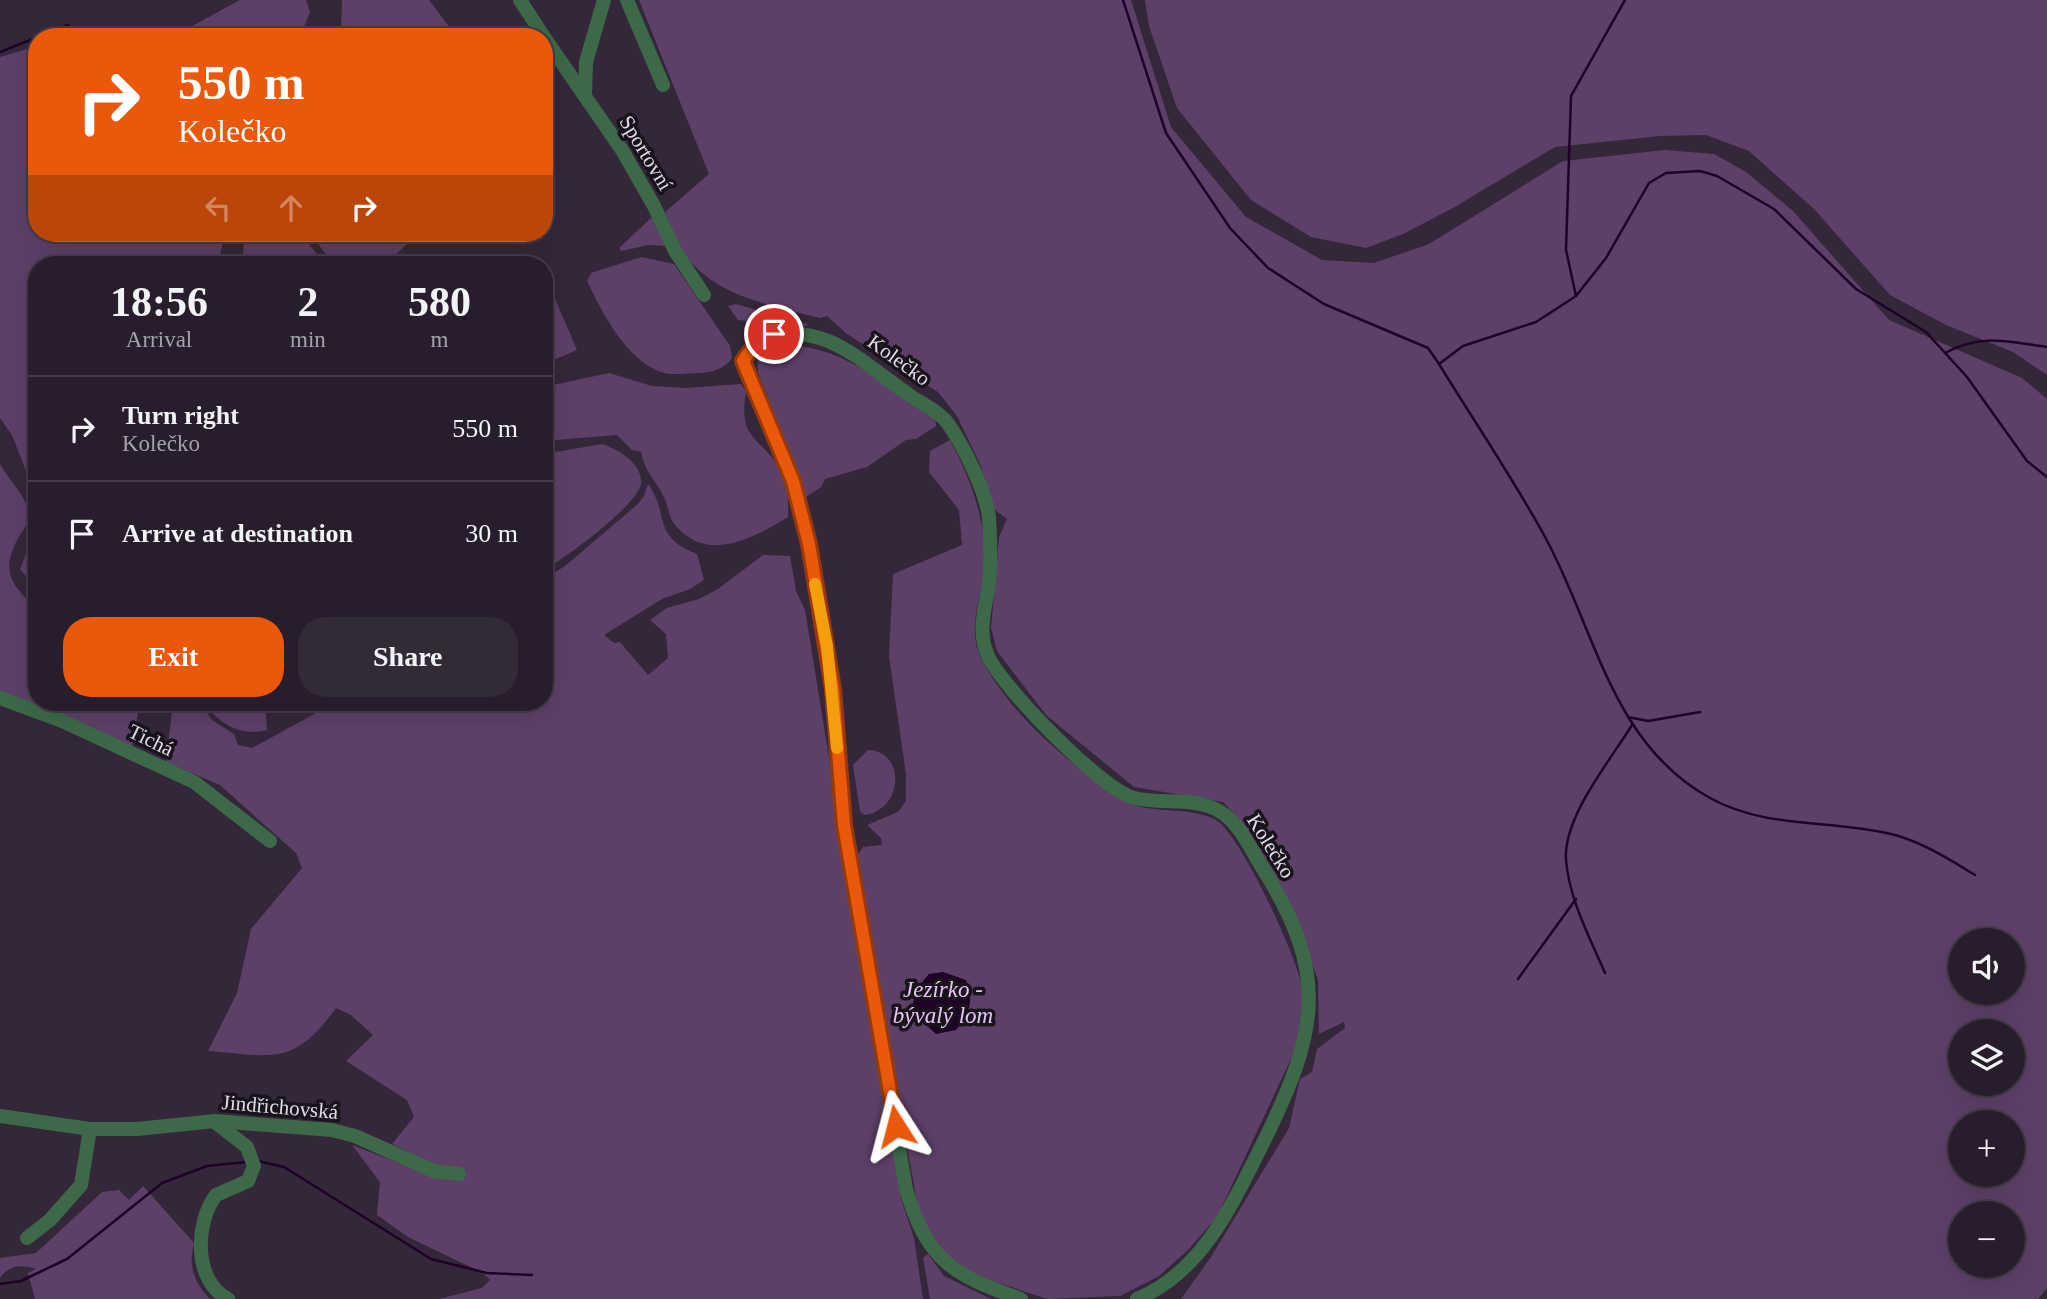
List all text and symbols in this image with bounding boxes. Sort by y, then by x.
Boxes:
text: 550 m [178,55,305,110]
icon: right [63,56,154,147]
street label: Sportovní [614,111,678,195]
text: Kolečko [178,113,286,149]
icon: left [199,189,237,227]
icon: ahead [272,189,310,227]
icon: right [345,189,383,227]
text: 18:56 [110,279,208,325]
text: 2 [297,279,318,325]
text: 580 [408,279,471,325]
pin [744,304,804,364]
icon: arrive [755,315,793,353]
text: Arrival [126,327,192,352]
text: min [290,327,326,352]
text: m [430,327,448,352]
street label: Kolečko [863,329,935,391]
text: Turn right [122,401,239,430]
icon: right [63,410,101,448]
text: 550 m [452,414,518,443]
text: Kolečko [122,431,200,456]
icon: arrive [63,515,101,553]
text: Arrive at destination [122,519,353,548]
text: 30 m [465,519,518,548]
button: Exit [63,617,284,697]
button: Share [298,617,518,697]
street label: Tichá [125,719,178,761]
street label: Kolečko [1242,809,1300,883]
map controls [1948,928,2025,1278]
button: sound [1948,928,2025,1005]
water label: Jezírko - bývalý lom [893,977,993,1028]
button: layers [1948,1019,2025,1096]
position arrow [859,1089,933,1163]
street label: Jindřichovská [221,1090,340,1124]
button: + [1948,1110,2025,1187]
button: − [1948,1201,2025,1278]

